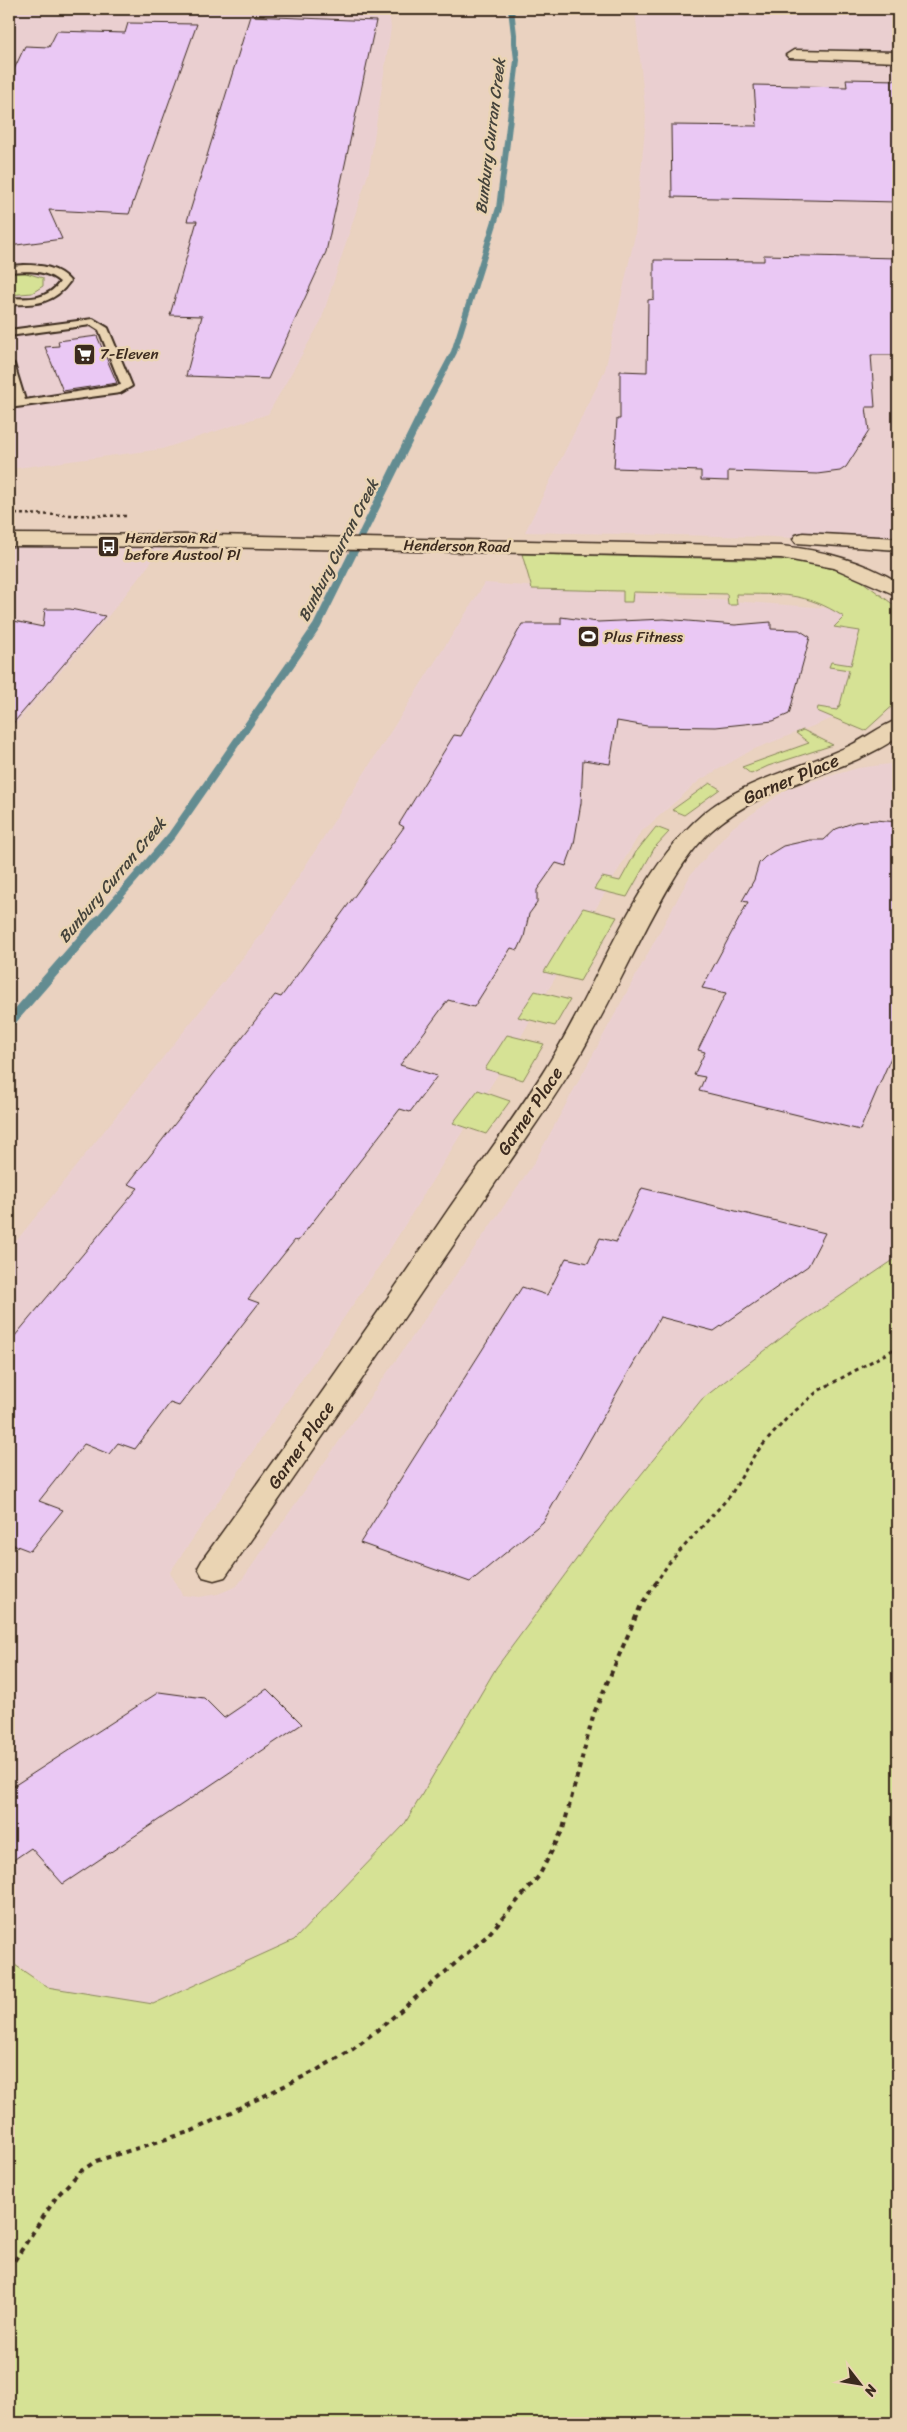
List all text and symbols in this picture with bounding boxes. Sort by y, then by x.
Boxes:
water label: Bunbury Curran Creek [466,55,514,216]
place label: 7-Eleven [100,341,159,367]
supermarket icon: 7-Eleven [72,342,96,366]
water label: Bunbury Curran Creek [289,472,387,626]
place label: Henderson Rd before Austool Pl [125,525,241,568]
street label: Henderson Road [403,532,512,560]
bus stop icon: Henderson Rd before Austool Pl [97,535,121,559]
place label: Plus Fitness [604,624,684,650]
sports icon: Plus Fitness [576,625,600,649]
street label: Garner Place [738,744,844,814]
water label: Bunbury Curran Creek [50,809,175,949]
street label: Garner Place [488,1060,572,1162]
street label: Garner Place [259,1394,343,1496]
north arrow [834,2360,884,2410]
text: N [857,2379,884,2401]

